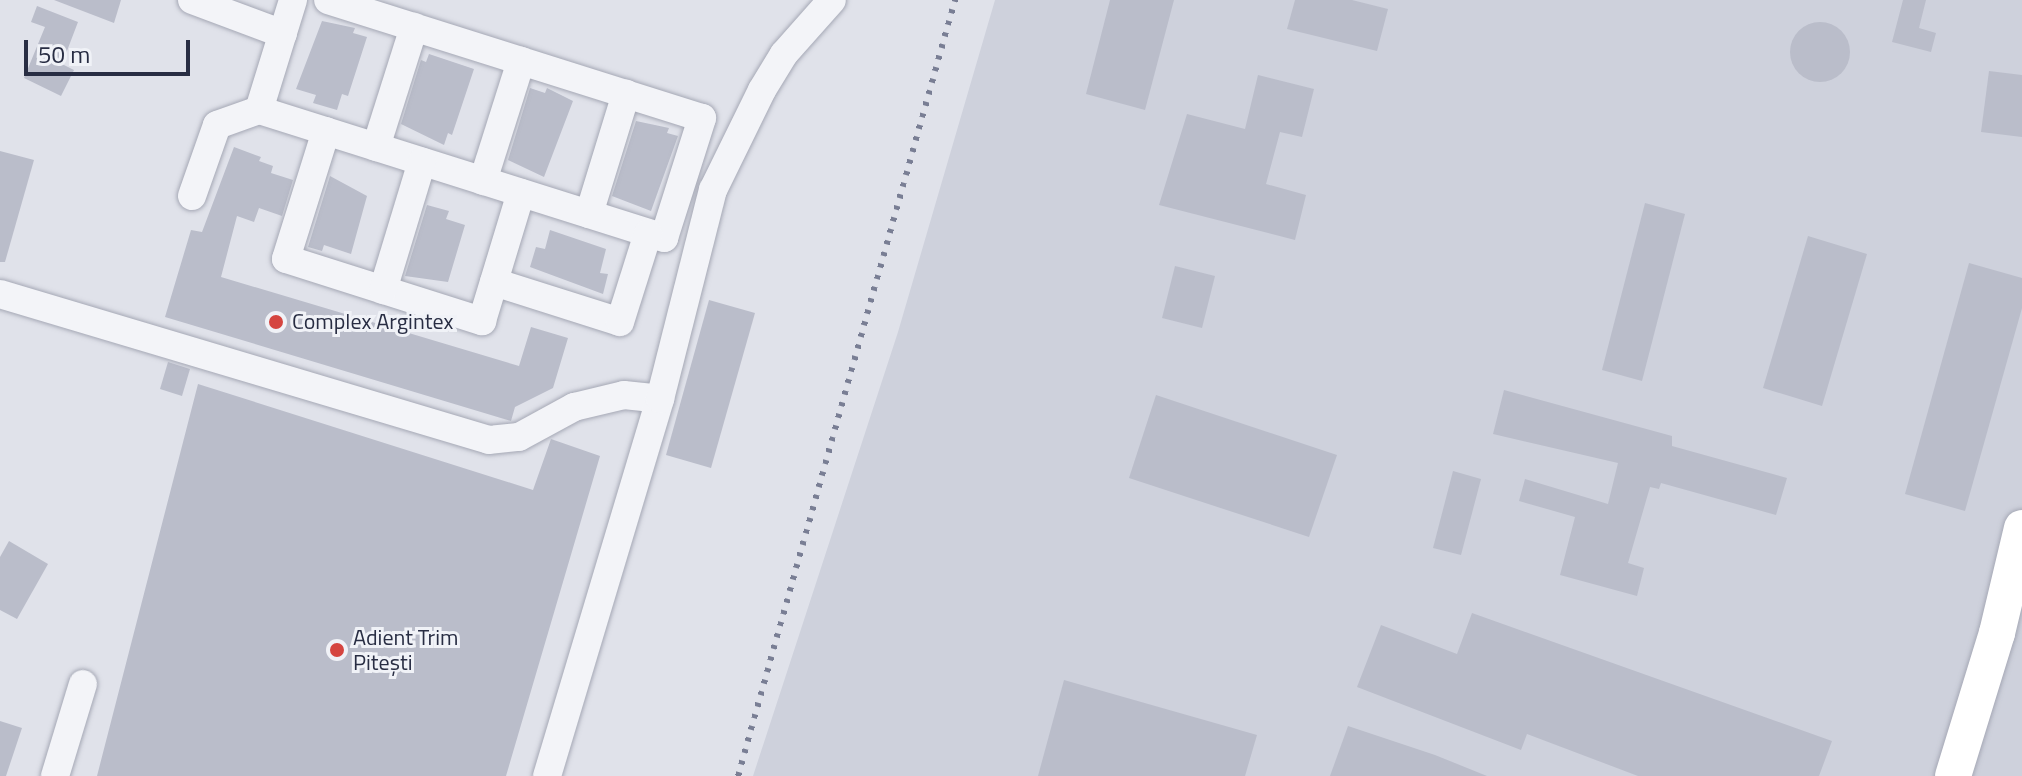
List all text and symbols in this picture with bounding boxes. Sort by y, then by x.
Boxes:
scale bar [28,24,194,74]
text: 50 m [38,36,90,72]
place label: Complex Argintex [292,309,453,335]
marker: Complex Argintex [267,313,285,331]
place label: Adient Trim Pitești [353,624,458,676]
marker: Adient Trim Pitești [328,641,346,659]

